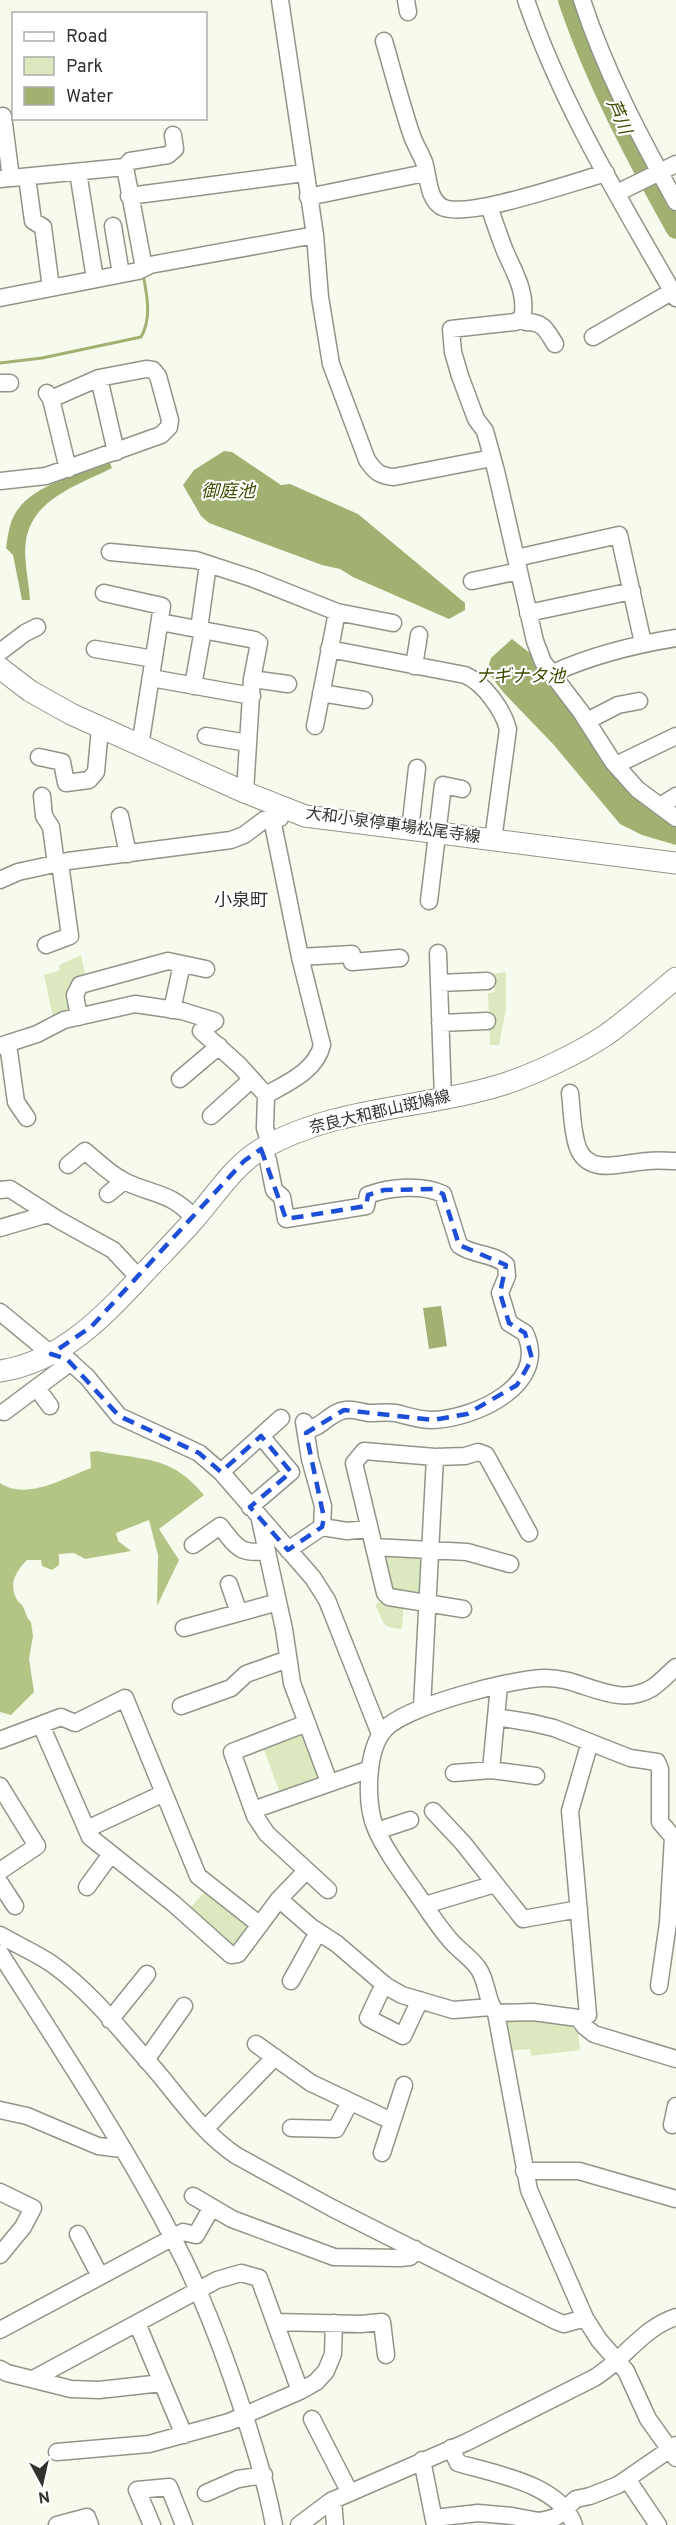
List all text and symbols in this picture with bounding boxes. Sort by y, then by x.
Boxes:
legend [12,12,207,120]
text: Road [66,26,108,49]
text: Park [66,56,103,79]
text: Water [66,86,113,109]
water label: 芦川 [600,96,636,140]
water label: 御庭池 [201,481,257,504]
water label: ナギナタ池 [475,666,567,689]
street label: 大和小泉停車場松尾寺線 [304,804,482,848]
district label: 小泉町 [214,890,268,913]
street label: 奈良大和郡山斑鳩線 [308,1087,452,1139]
north arrow [12,2453,72,2513]
text: N [37,2485,51,2507]

